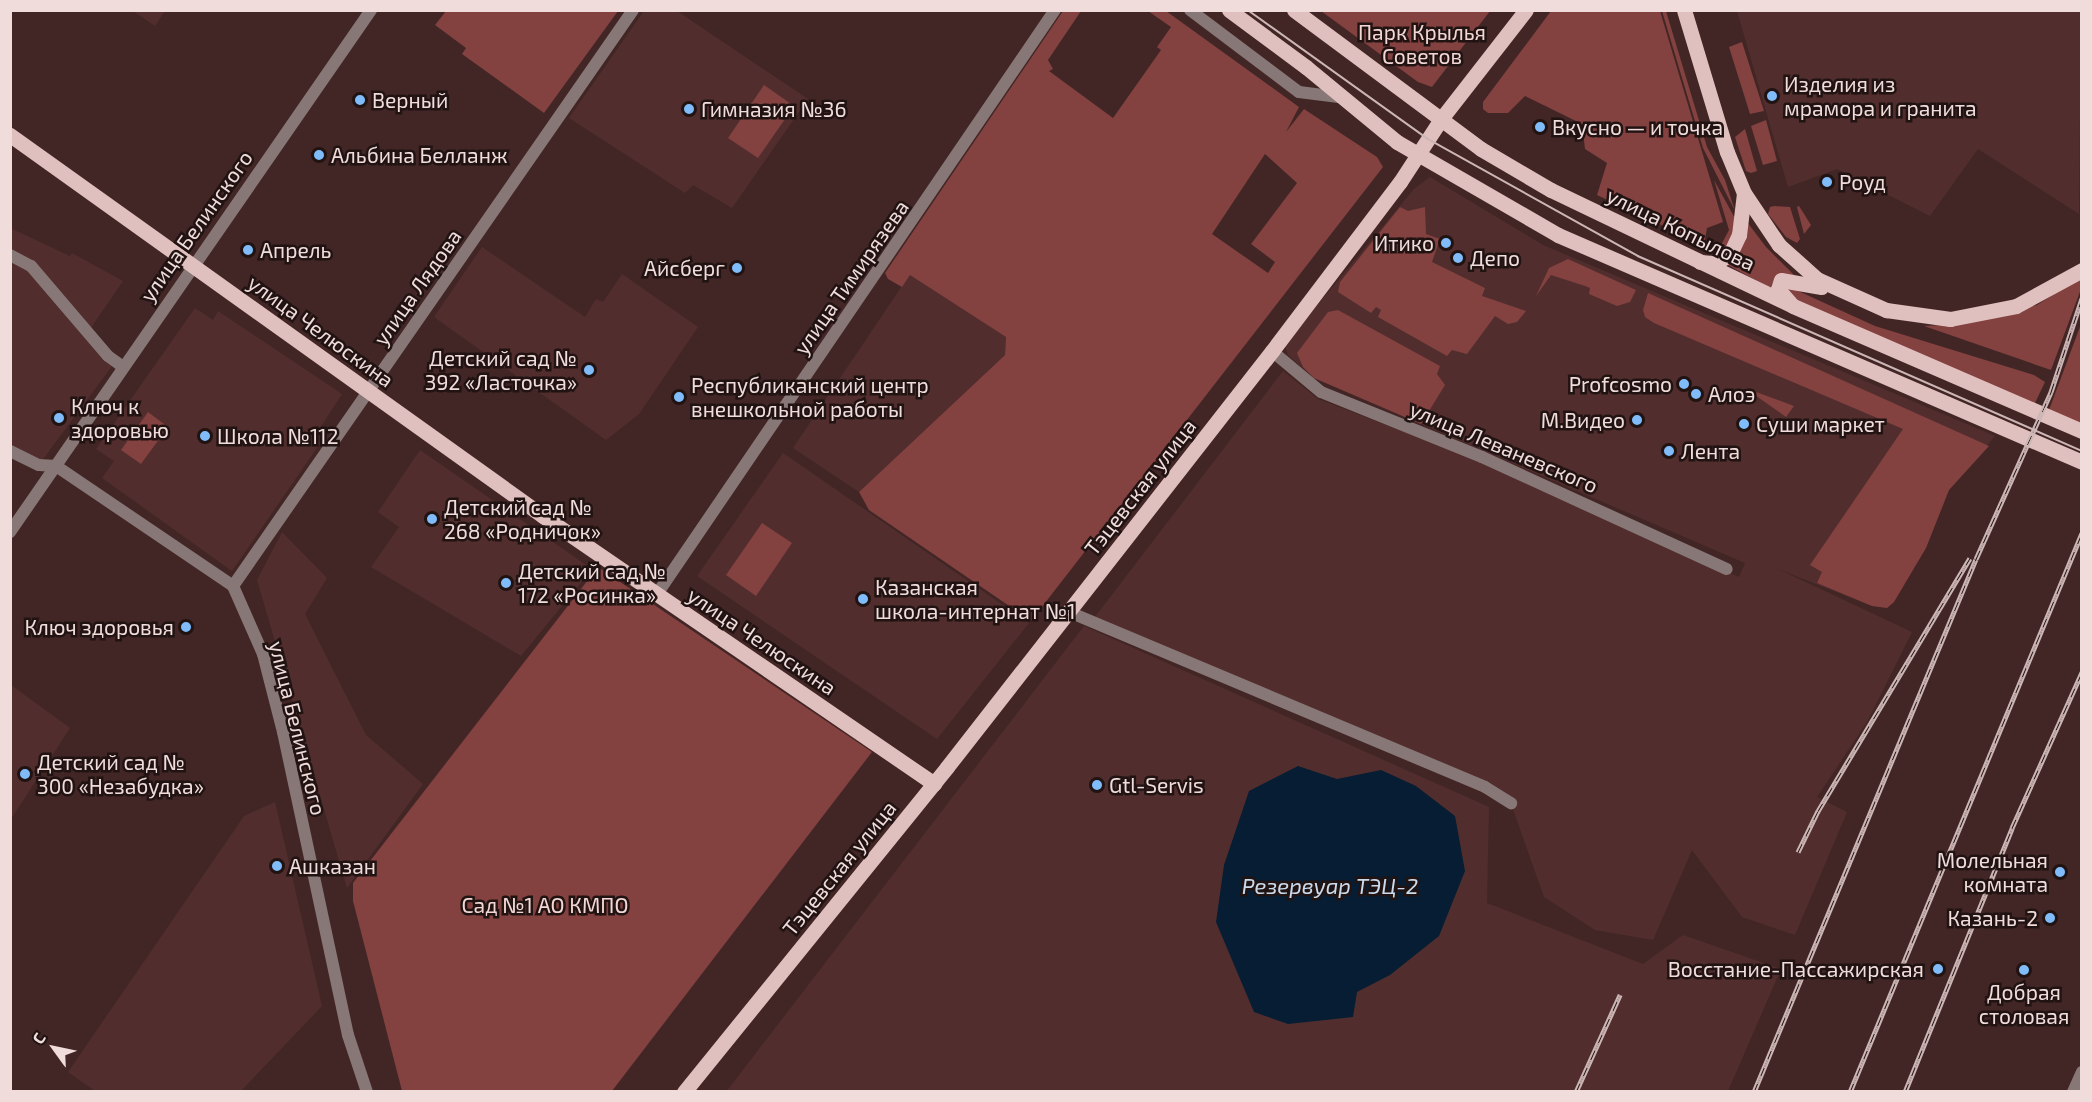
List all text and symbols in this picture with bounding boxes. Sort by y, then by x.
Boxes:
park label: Парк Крылья Советов [1358,19,1486,69]
place label: Изделия из мрамора и гранита [1784,71,1977,121]
place label: Верный [372,87,448,113]
marker: Изделия из мрамора и гранита [1765,89,1779,103]
marker: Верный [353,93,367,107]
place label: Гимназия №36 [701,96,847,122]
marker: Гимназия №36 [682,102,696,116]
place label: Вкусно — и точка [1552,114,1723,140]
marker: Вкусно — и точка [1533,120,1547,134]
place label: Альбина Белланж [331,142,507,168]
street label: улица Белинского [134,146,258,306]
marker: Альбина Белланж [312,148,326,162]
place label: Роуд [1839,169,1886,195]
marker: Роуд [1820,175,1834,189]
street label: улица Копылова [1603,182,1759,276]
street label: улица Тимирязева [788,195,914,359]
street label: улица Лядова [368,224,466,350]
place label: Итико [1374,230,1434,256]
marker: Итико [1439,236,1453,250]
place label: Апрель [260,237,331,263]
marker: Апрель [241,243,255,257]
place label: Депо [1470,245,1520,271]
marker: Депо [1451,251,1465,265]
place label: Айсберг [644,255,725,281]
marker: Айсберг [730,261,744,275]
street label: улица Челюскина [243,270,399,392]
place label: Детский сад № 392 «Ласточка» [425,345,577,395]
marker: Детский сад № 392 «Ласточка» [582,363,596,377]
place label: Profcosmo [1569,371,1672,397]
place label: Республиканский центр внешкольной работы [691,372,929,422]
marker: Profcosmo [1677,377,1691,391]
place label: Алоэ [1708,381,1755,407]
marker: Алоэ [1689,387,1703,401]
marker: Республиканский центр внешкольной работы [672,390,686,404]
place label: Ключ к здоровью [71,393,169,443]
street label: улица Леваневского [1406,396,1602,498]
place label: М.Видео [1541,407,1625,433]
marker: Ключ к здоровью [52,411,66,425]
place label: Суши маркет [1756,411,1885,437]
marker: М.Видео [1630,413,1644,427]
street label: Тэцевская улица [1079,414,1201,560]
marker: Суши маркет [1737,417,1751,431]
place label: Школа №112 [217,423,339,449]
marker: Школа №112 [198,429,212,443]
place label: Лента [1681,438,1740,464]
marker: Лента [1662,444,1676,458]
place label: Детский сад № 268 «Родничок» [444,494,601,544]
marker: Детский сад № 268 «Родничок» [425,512,439,526]
place label: Детский сад № 172 «Росинка» [518,558,666,608]
place label: Казанская школа-интернат №1 [875,574,1076,624]
marker: Детский сад № 172 «Росинка» [499,576,513,590]
street label: улица Челюскина [683,582,841,700]
marker: Казанская школа-интернат №1 [856,592,870,606]
place label: Ключ здоровья [24,614,174,640]
marker: Ключ здоровья [179,620,193,634]
street label: улица Белинского [264,638,332,818]
place label: Детский сад № 300 «Незабудка» [37,749,204,799]
marker: Детский сад № 300 «Незабудка» [18,767,32,781]
place label: Gtl-Servis [1109,772,1204,798]
marker: Gtl-Servis [1090,778,1104,792]
street label: Тэцевская улица [777,796,901,940]
place label: Молельная комната [1937,847,2048,897]
place label: Ашказан [289,853,376,879]
marker: Ашказан [270,859,284,873]
marker: Молельная комната [2053,865,2067,879]
water label: Резервуар ТЭЦ-2 [1242,873,1418,899]
park label: Сад №1 АО КМПО [462,892,628,918]
place label: Казань-2 [1948,905,2038,931]
marker: Казань-2 [2043,911,2057,925]
place label: Восстание-Пассажирская [1668,956,1924,982]
marker: Восстание-Пассажирская [1929,960,1947,978]
marker: Добрая столовая [2017,963,2031,977]
place label: Добрая столовая [1979,979,2069,1029]
north arrow [24,1018,84,1078]
text: С [28,1029,49,1047]

